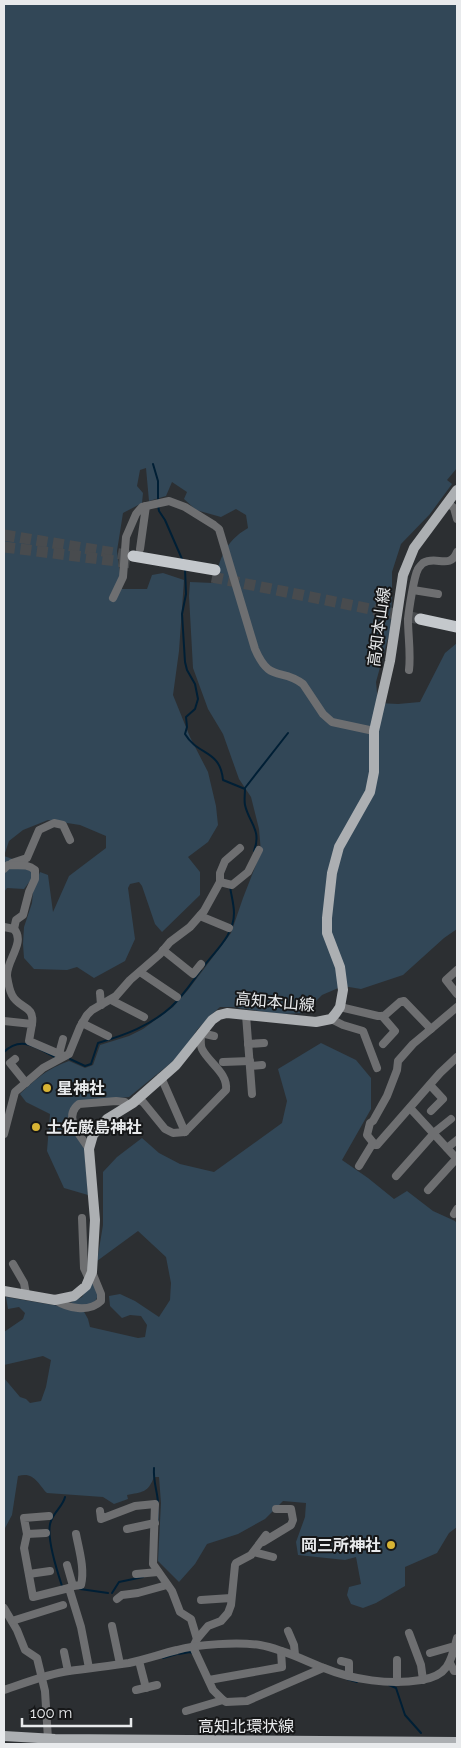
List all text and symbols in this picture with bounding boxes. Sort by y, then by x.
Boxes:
street label: 高知本山線 [364,586,394,668]
street label: 高知本山線 [234,989,316,1015]
place label: 星神社 [57,1079,105,1098]
marker: 星神社 [41,1082,53,1094]
place label: 土佐厳島神社 [46,1118,142,1137]
marker: 土佐厳島神社 [30,1121,42,1133]
place label: 岡三所神社 [301,1536,381,1555]
marker: 岡三所神社 [385,1539,397,1551]
scale bar [22,1696,131,1728]
text: 100 m [30,1704,72,1722]
street label: 高知北環状線 [198,1717,294,1736]

